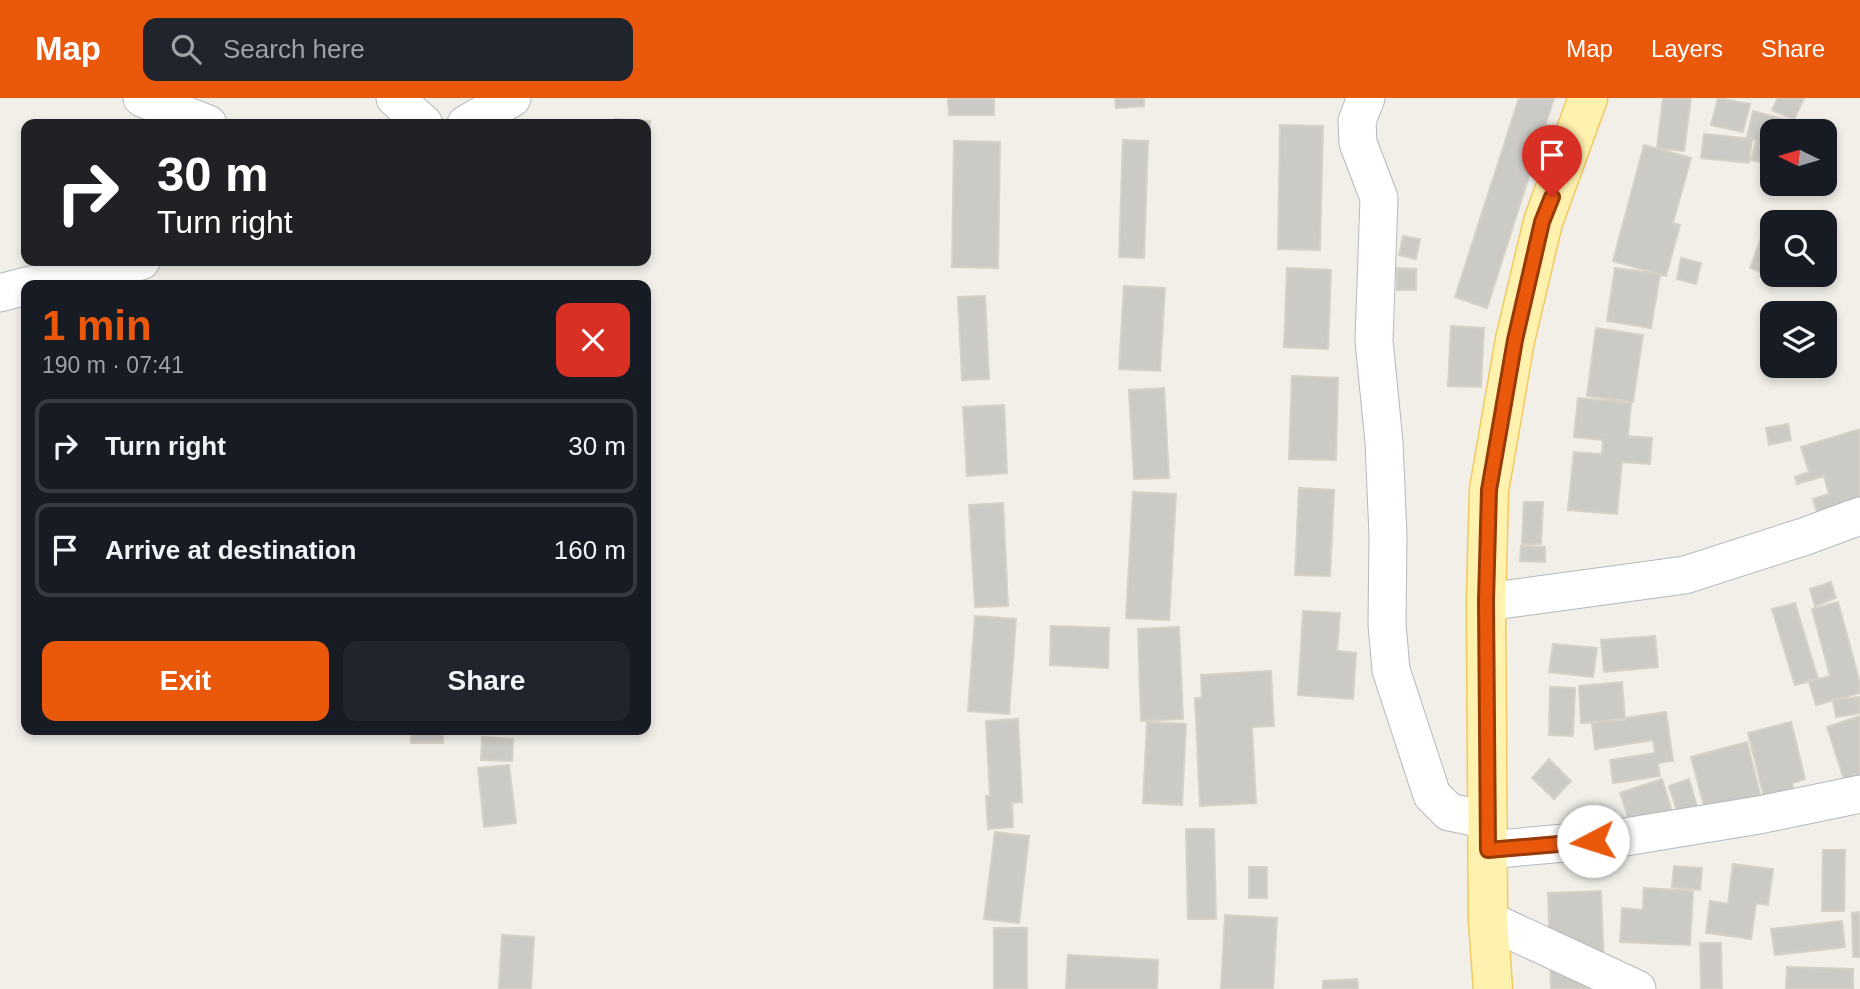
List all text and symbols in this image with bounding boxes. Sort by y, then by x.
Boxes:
search box [143,18,633,81]
text: Map [35,30,101,67]
icon: search [167,30,205,68]
text: Search here [223,34,365,64]
text: Map [1566,35,1613,62]
text: Layers [1651,35,1723,62]
text: Share [1761,35,1825,62]
north arrow [1760,119,1838,196]
map controls [1760,119,1837,378]
pin [1522,125,1582,197]
icon: arrive [1533,136,1571,174]
icon: right [42,147,133,238]
text: 30 m [157,147,269,201]
text: Turn right [157,204,293,240]
button: search [1760,210,1837,287]
button: layers [1760,301,1837,378]
text: 1 min [42,302,152,349]
button: close [556,303,630,377]
text: 190 m · 07:41 [42,352,184,378]
icon: right [46,427,84,465]
text: Turn right [105,431,226,461]
text: 30 m [568,431,626,461]
icon: arrive [46,531,84,569]
text: Arrive at destination [105,535,356,565]
text: 160 m [554,535,626,565]
button: Exit [42,641,329,721]
button: Share [343,641,630,721]
position arrow [1556,804,1630,878]

